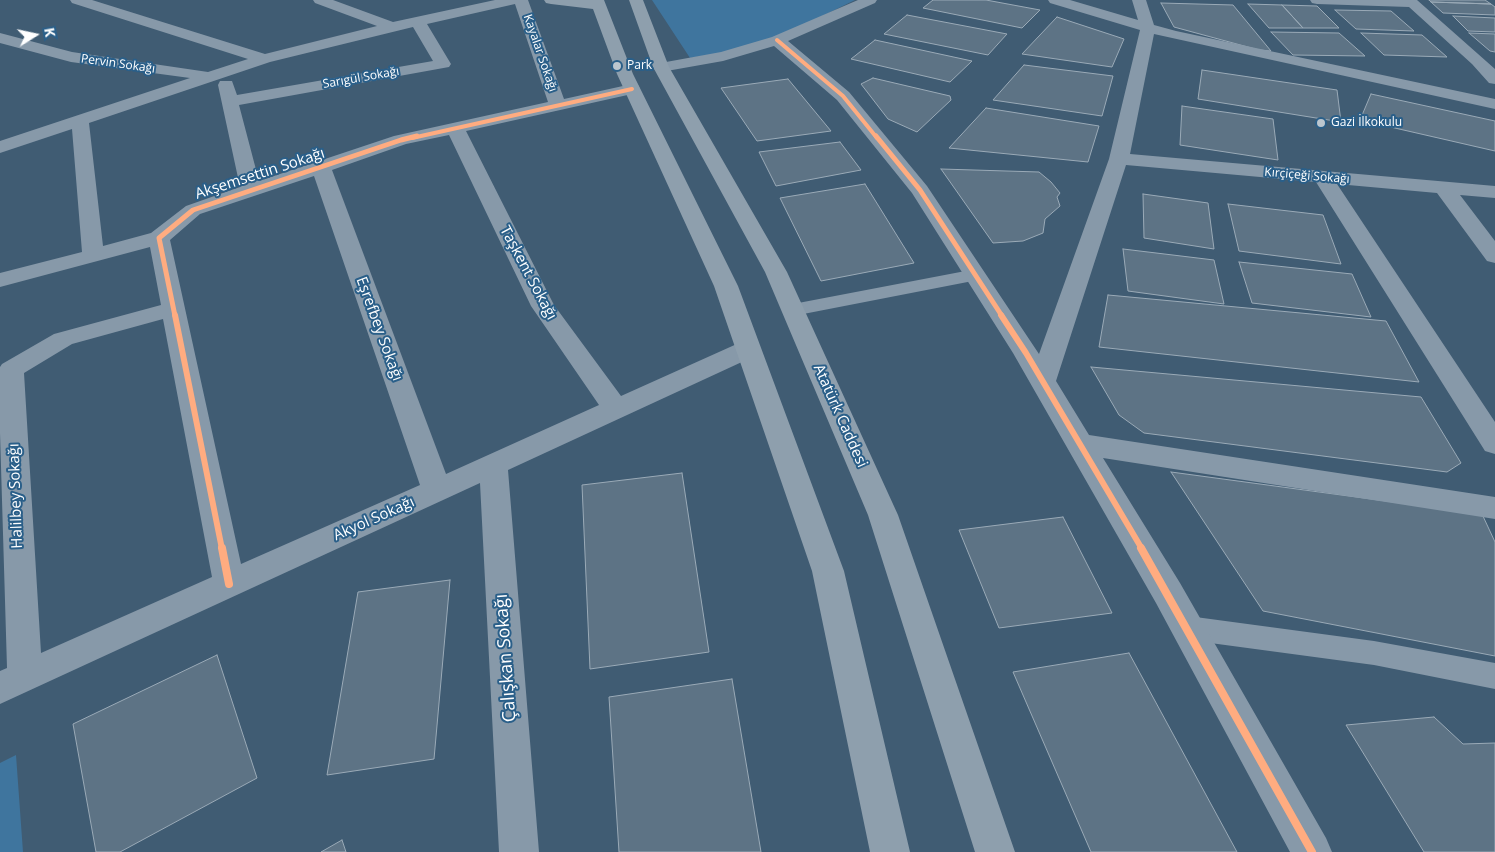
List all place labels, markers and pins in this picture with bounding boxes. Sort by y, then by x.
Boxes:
place label: Park [627,59,652,73]
marker: Park [611,60,623,72]
place label: Gazi İlkokulu [1331,116,1402,130]
marker: Gazi İlkokulu [1315,117,1327,129]

